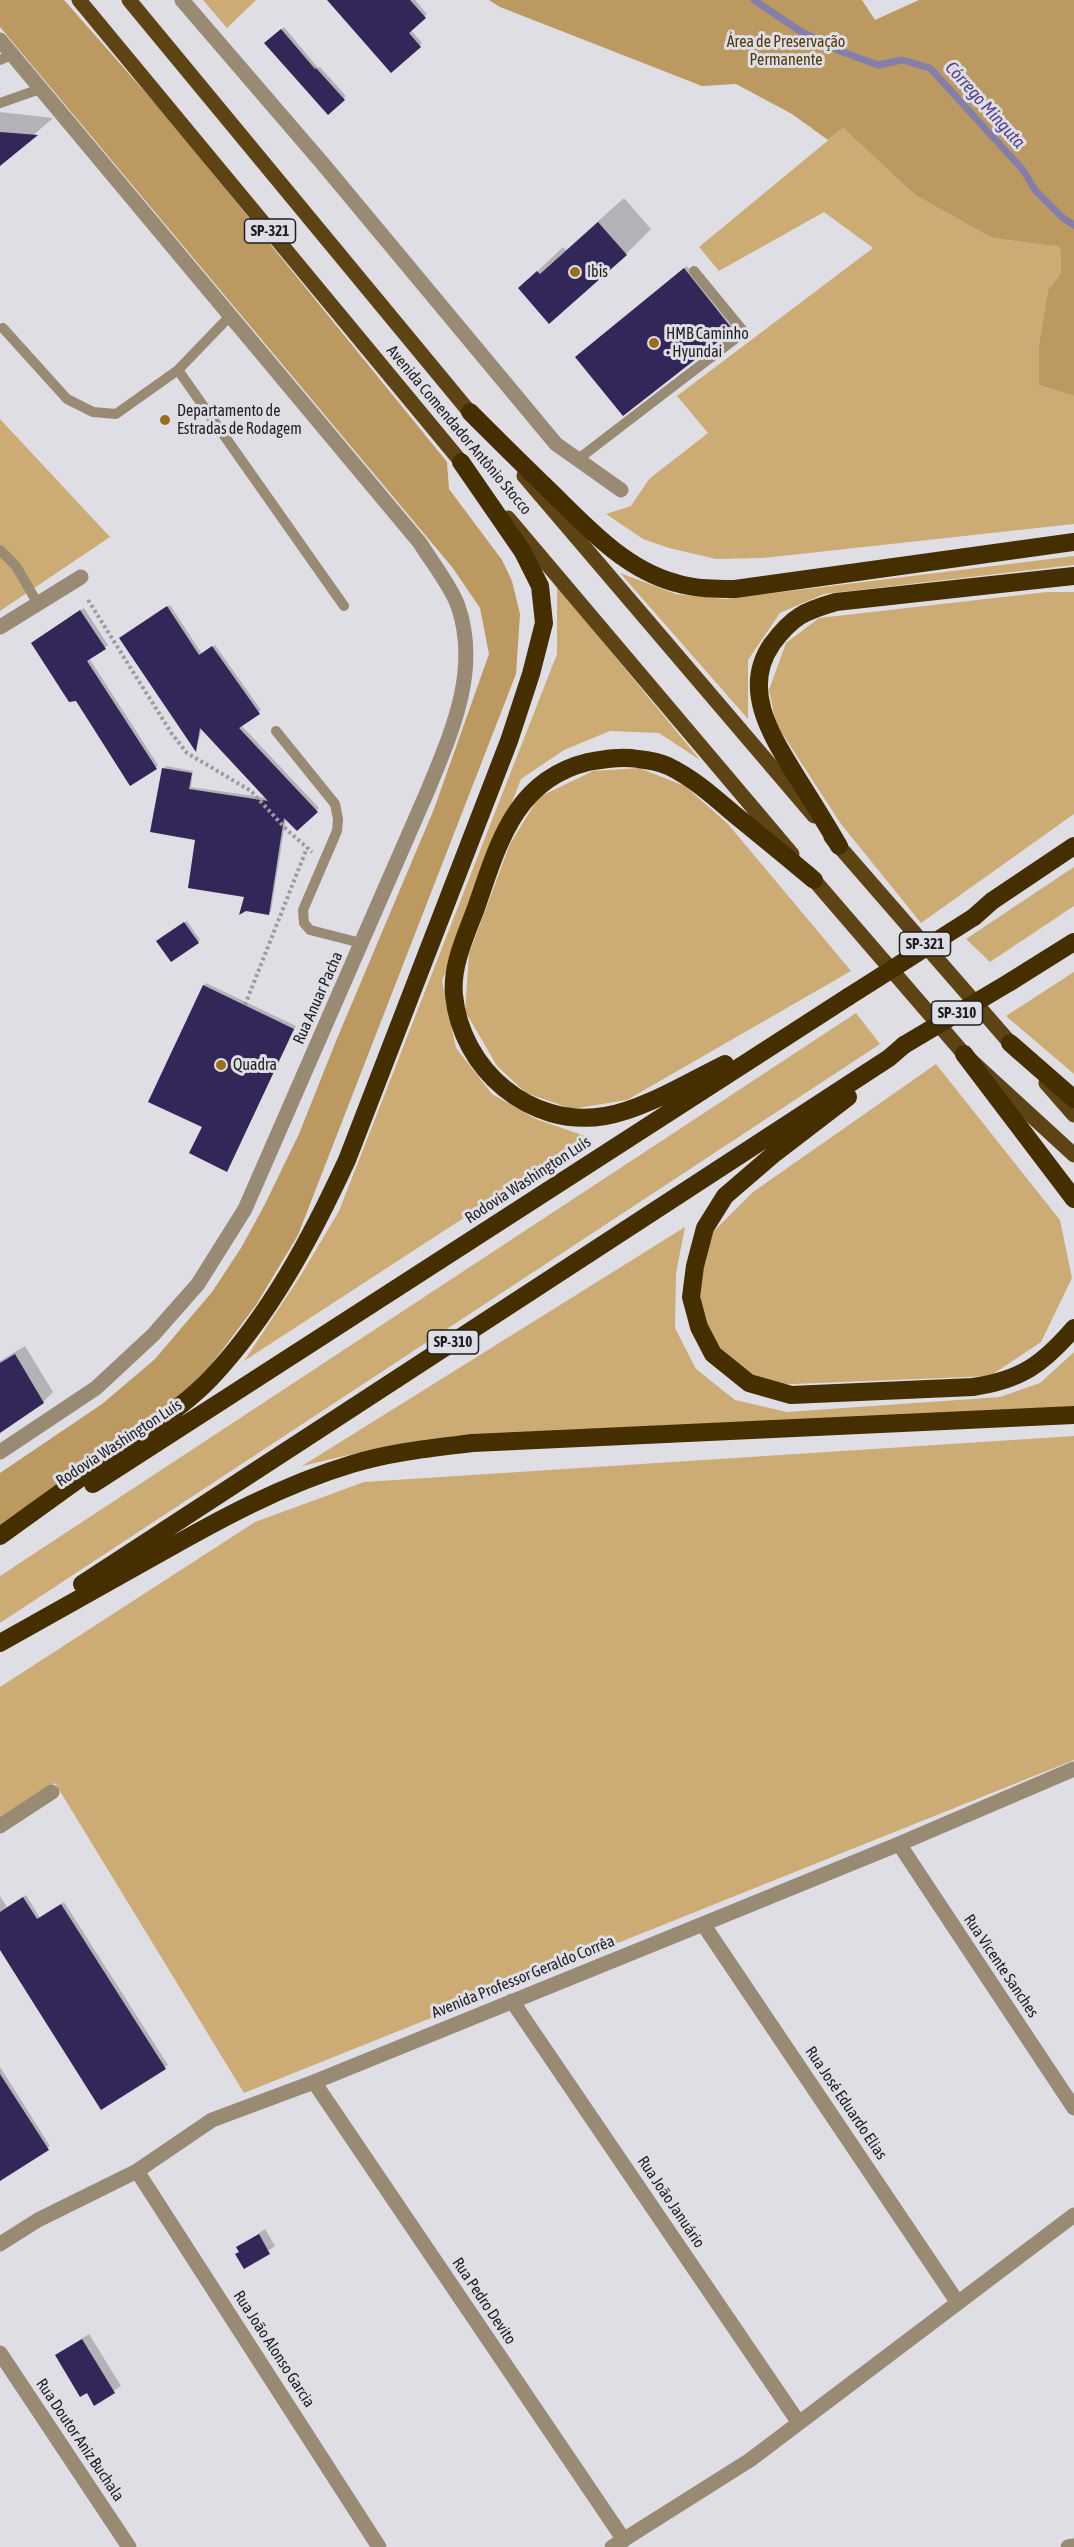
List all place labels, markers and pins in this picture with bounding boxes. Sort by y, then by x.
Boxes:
place label: Ibis [587,262,608,282]
marker: Ibis [568,265,582,279]
place label: HMB Caminho - Hyundai [666,324,749,362]
marker: HMB Caminho - Hyundai [647,336,661,350]
place label: Departamento de Estradas de Rodagem [177,401,302,439]
marker: Departamento de Estradas de Rodagem [158,413,172,427]
place label: Quadra [233,1055,277,1075]
marker: Quadra [214,1058,228,1072]

